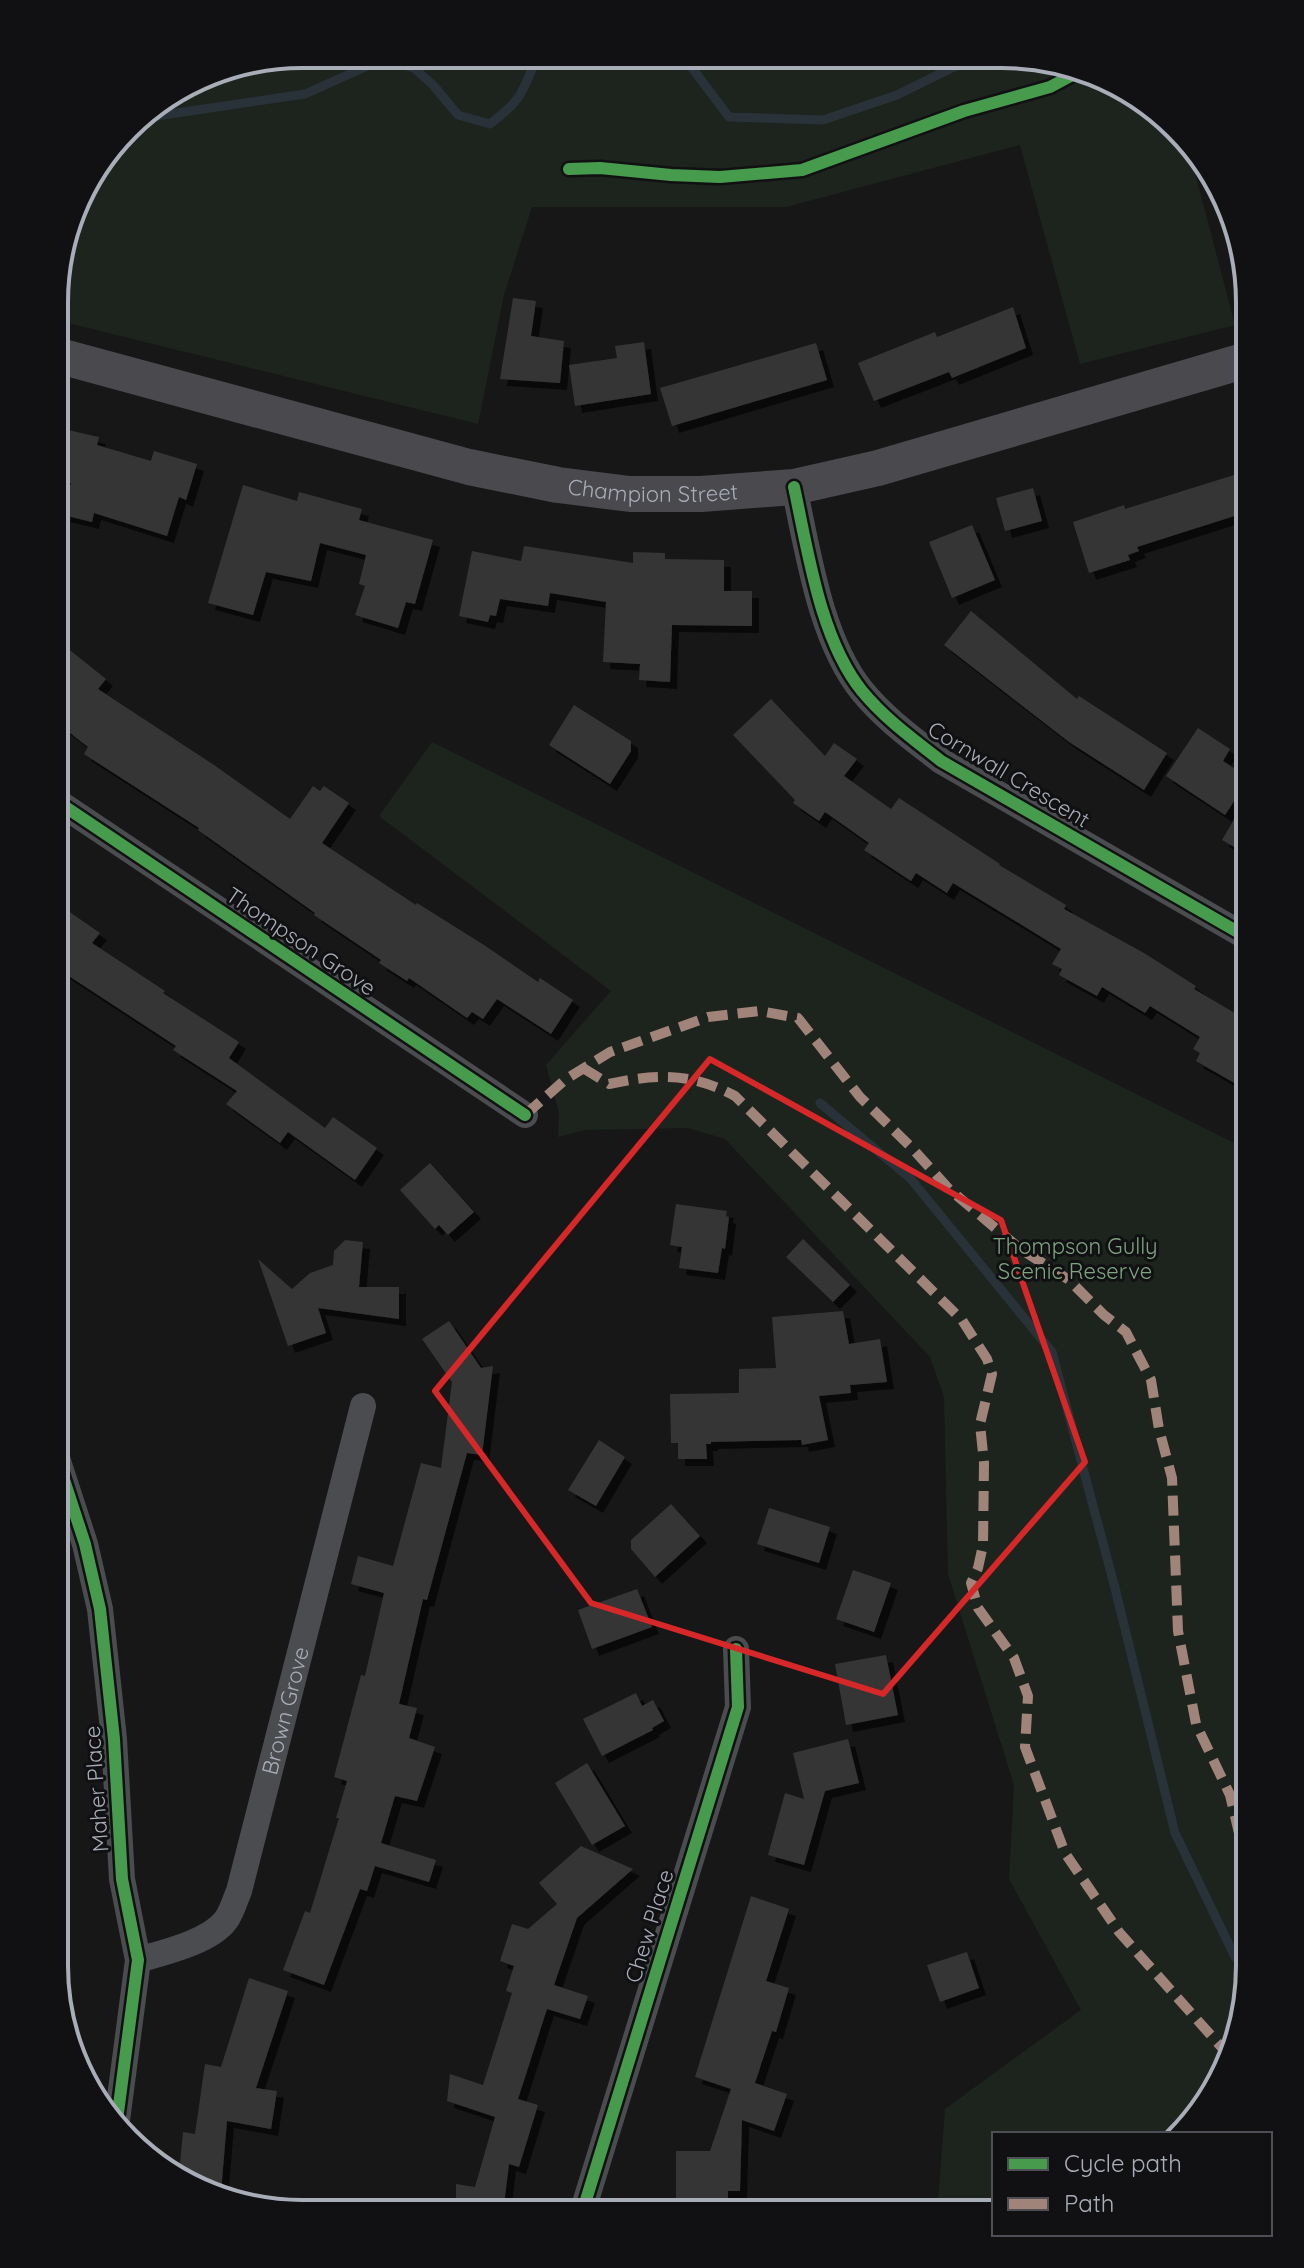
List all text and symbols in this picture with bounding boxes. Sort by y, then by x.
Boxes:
street label: Champion Street [566,472,739,508]
street label: Cornwall Crescent [923,715,1095,833]
street label: Thompson Grove [221,880,381,1002]
park label: Thompson Gully Scenic Reserve [993,1232,1157,1285]
street label: Brown Grove [255,1644,315,1778]
street label: Maher Place [78,1725,114,1853]
street label: Chew Place [618,1866,680,1986]
legend [992,2132,1272,2236]
text: Cycle path [1064,2148,1182,2178]
text: Path [1064,2188,1115,2218]

